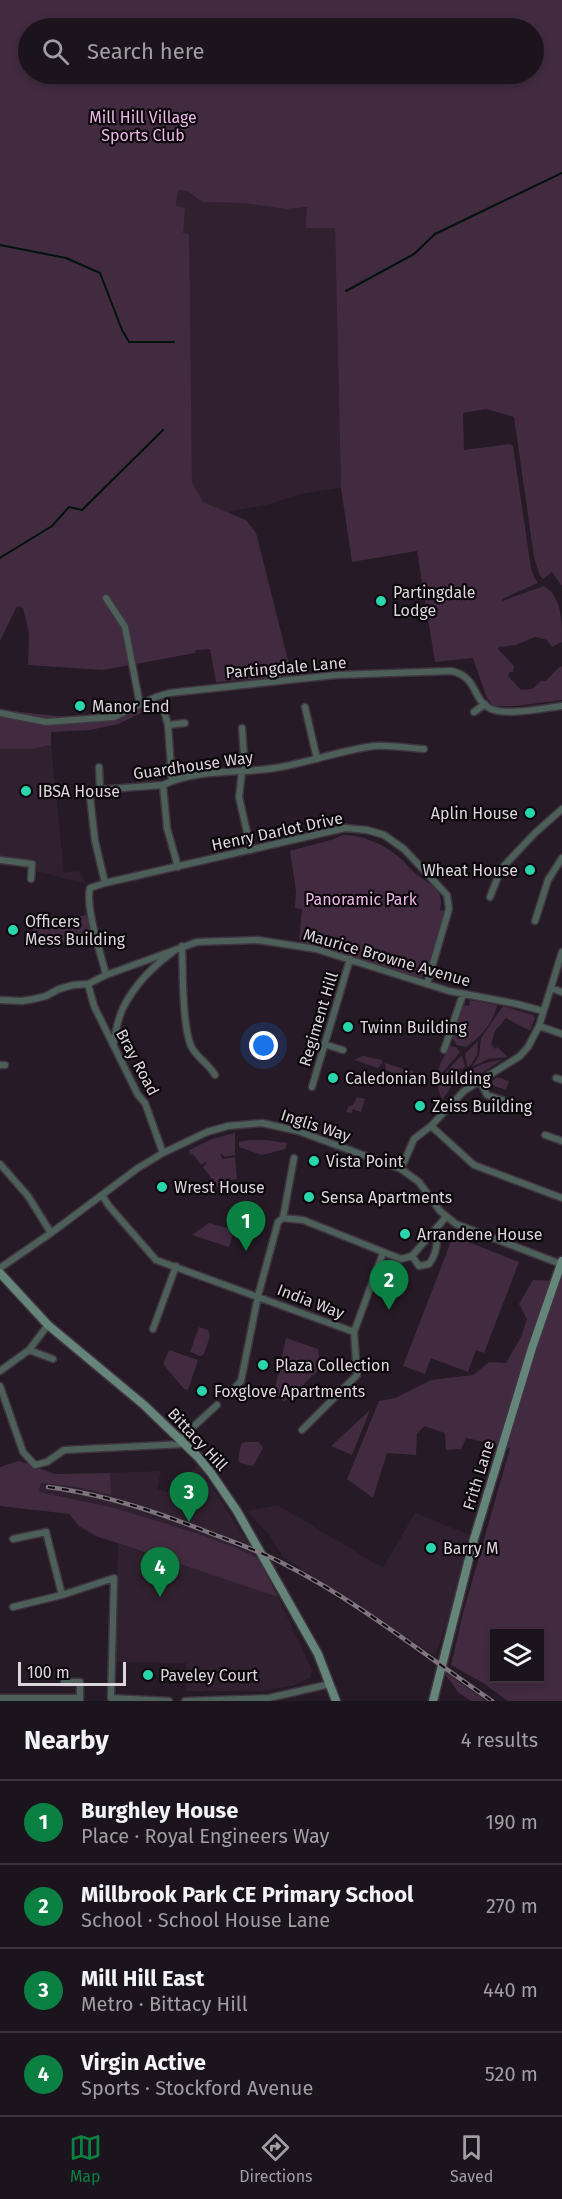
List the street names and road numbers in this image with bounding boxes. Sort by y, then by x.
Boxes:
street label: Partingdale Lane [225,653,347,682]
street label: Guardhouse Way [132,748,254,783]
street label: Henry Darlot Drive [210,808,345,855]
street label: Maurice Browne Avenue [301,924,473,990]
street label: Regiment Hill [295,969,342,1069]
street label: Bray Road [112,1026,163,1099]
street label: Inglis Way [278,1105,353,1146]
street label: India Way [275,1280,347,1323]
street label: Bittacy Hill [164,1404,232,1475]
street label: Frith Lane [459,1438,498,1512]

